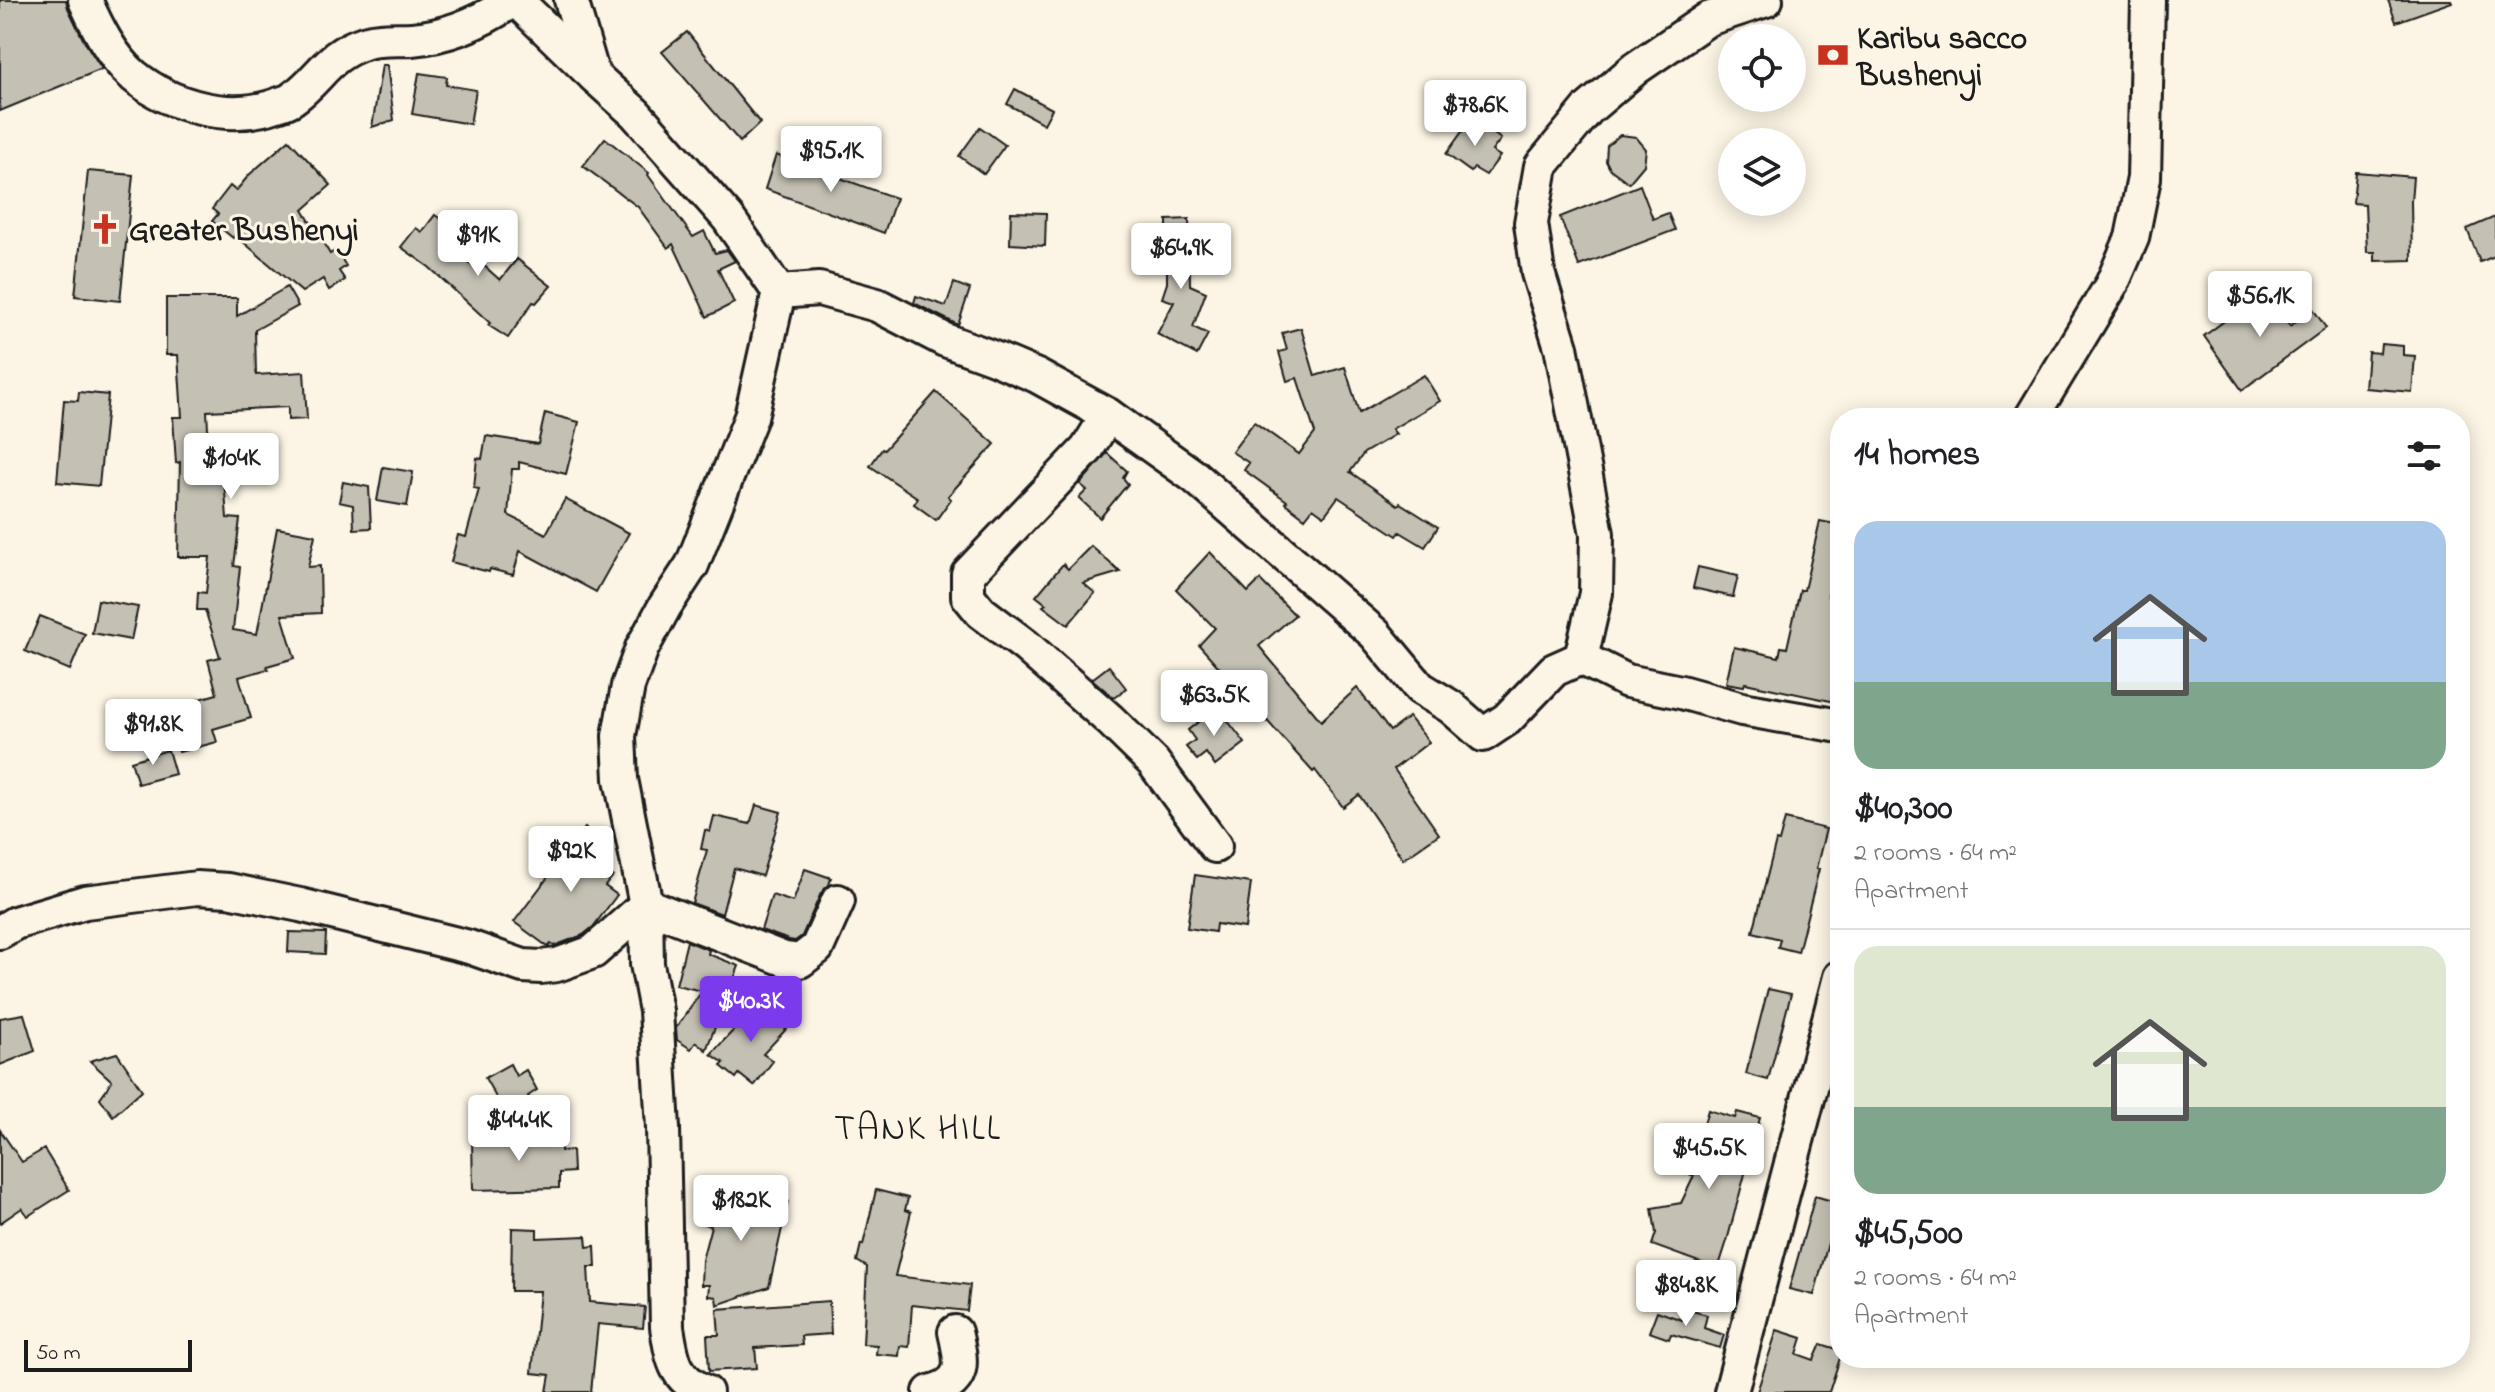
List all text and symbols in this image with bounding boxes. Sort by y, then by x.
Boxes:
place label: Karibu sacco Bushenyi [1855,17,2027,102]
map controls [1718,24,1806,216]
button: locate [1718,24,1806,112]
bank icon: Karibu sacco Bushenyi [1816,38,1850,72]
pin: $78.6K [1410,80,1540,148]
text: $78.6K [1442,87,1508,125]
pin: $95.1K [766,126,896,194]
button: layers [1718,128,1806,216]
text: $95.1K [799,133,863,171]
place label: Greater Bushenyi [129,209,359,257]
pin: $91K [431,210,525,278]
church icon: Greater Bushenyi [88,212,122,246]
text: $91K [456,217,500,255]
pin: $64.9K [1116,223,1246,291]
text: $64.9K [1149,230,1213,268]
pin: $56.1K [2195,271,2325,339]
text: $56.1K [2226,278,2294,316]
text: 14 homes [1854,431,1980,481]
pin: $104K [175,433,287,501]
icon: filters [2402,434,2446,478]
text: $104K [202,440,260,478]
icon: home [2078,573,2222,717]
pin: $63.5K [1149,670,1279,738]
text: $63.5K [1179,677,1249,715]
pin: $91.8K [88,699,218,767]
text: $91.8K [123,706,183,744]
text: $40,300 [1854,785,1953,835]
pin: $92K [524,826,618,894]
text: $92K [546,833,596,871]
text: 2 rooms · 64 m² [1854,835,2017,873]
text: Apartment [1854,873,1968,911]
pin: $40.3K [686,976,816,1044]
text: $40.3K [718,983,784,1021]
icon: home [2078,998,2222,1142]
pin: $44.4K [454,1095,584,1163]
text: $44.4K [486,1102,552,1140]
district label: TANK HILL [834,1104,1002,1157]
pin: $45.5K [1644,1123,1774,1191]
text: $45.5K [1672,1130,1746,1168]
pin: $182K [685,1175,797,1243]
text: $182K [711,1182,771,1220]
text: $45,500 [1854,1210,1963,1260]
pin: $84.8K [1621,1260,1751,1328]
text: 2 rooms · 64 m² [1854,1260,2017,1298]
text: $84.8K [1654,1267,1718,1305]
text: Apartment [1854,1298,1968,1336]
scale bar [24,1336,192,1372]
text: 50 m [36,1338,81,1370]

